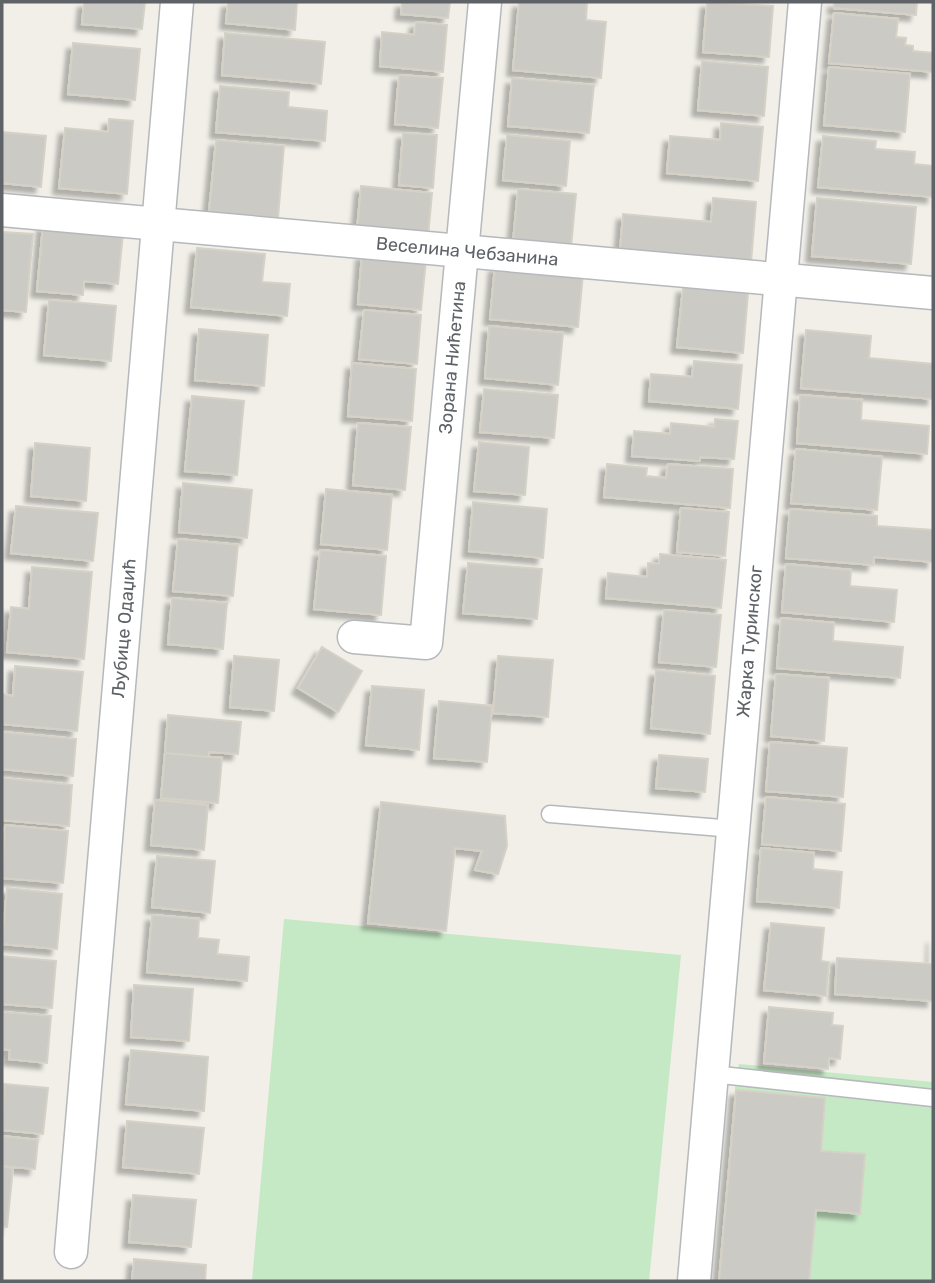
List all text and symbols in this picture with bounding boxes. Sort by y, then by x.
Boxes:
street label: Веселина Чебзанина [375,232,559,271]
street label: Зорана Нићетина [434,280,470,435]
street label: Љубице Одаџић [107,558,141,699]
street label: Жарка Туринског [732,564,767,718]

